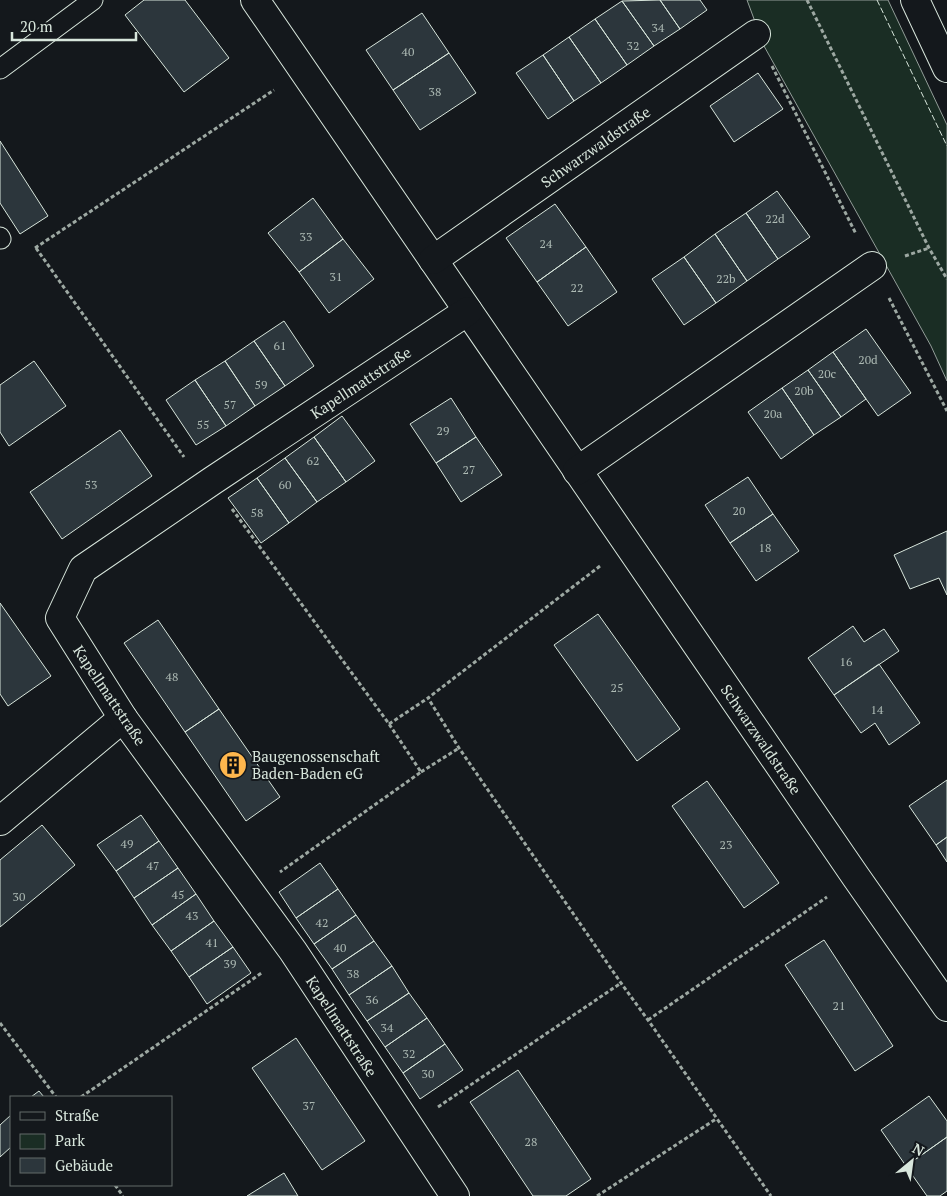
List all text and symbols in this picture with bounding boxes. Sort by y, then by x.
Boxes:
scale bar [12,10,136,42]
text: 20 m [20,16,53,36]
house number: 34 [652,20,665,35]
house number: 32 [627,38,639,53]
house number: 40 [402,44,414,59]
house number: 38 [429,84,441,99]
street label: Schwarzwaldstraße [537,101,654,192]
house number: 22d [765,211,785,226]
house number: 33 [300,229,312,244]
house number: 24 [540,236,553,251]
house number: 31 [330,269,342,284]
house number: 22b [716,271,736,286]
house number: 22 [571,280,583,295]
house number: 61 [274,338,286,353]
street label: Kapellmattstraße [307,342,415,423]
house number: 20d [858,352,878,367]
house number: 20c [818,366,837,381]
house number: 59 [255,377,267,392]
house number: 20b [794,383,814,398]
house number: 57 [224,397,236,412]
house number: 20a [764,406,782,421]
house number: 55 [197,417,209,432]
house number: 29 [437,423,449,438]
house number: 62 [307,453,319,468]
house number: 27 [463,462,475,477]
house number: 53 [85,477,97,492]
house number: 60 [279,477,291,492]
house number: 20 [733,503,745,518]
house number: 58 [251,505,263,520]
house number: 18 [759,540,771,555]
street label: Kapellmattstraße [69,641,151,749]
house number: 16 [840,654,853,669]
house number: 48 [166,669,178,684]
house number: 25 [611,680,623,695]
street label: Schwarzwaldstraße [717,680,806,798]
house number: 14 [871,702,884,717]
place label: Baugenossenschaft Baden-Baden eG [252,746,380,783]
building icon: Baugenossenschaft Baden-Baden eG [218,750,248,780]
house number: 49 [121,836,133,851]
house number: 23 [720,837,732,852]
house number: 47 [147,858,159,873]
house number: 45 [172,887,184,902]
house number: 30 [13,889,25,904]
house number: 43 [186,908,198,923]
house number: 42 [316,915,328,930]
house number: 41 [206,935,218,950]
house number: 40 [334,940,346,955]
house number: 39 [224,956,236,971]
house number: 38 [347,966,359,981]
street label: Kapellmattstraße [302,972,382,1080]
house number: 36 [366,992,379,1007]
house number: 21 [833,998,845,1013]
house number: 34 [381,1020,394,1035]
house number: 32 [403,1046,415,1061]
house number: 30 [422,1066,434,1081]
legend [10,1096,172,1186]
house number: 37 [303,1098,315,1113]
text: Straße [55,1105,99,1125]
text: Park [55,1130,85,1150]
house number: 28 [525,1134,537,1149]
north arrow [887,1136,937,1186]
text: N [909,1138,928,1160]
text: Gebäude [55,1155,113,1175]

